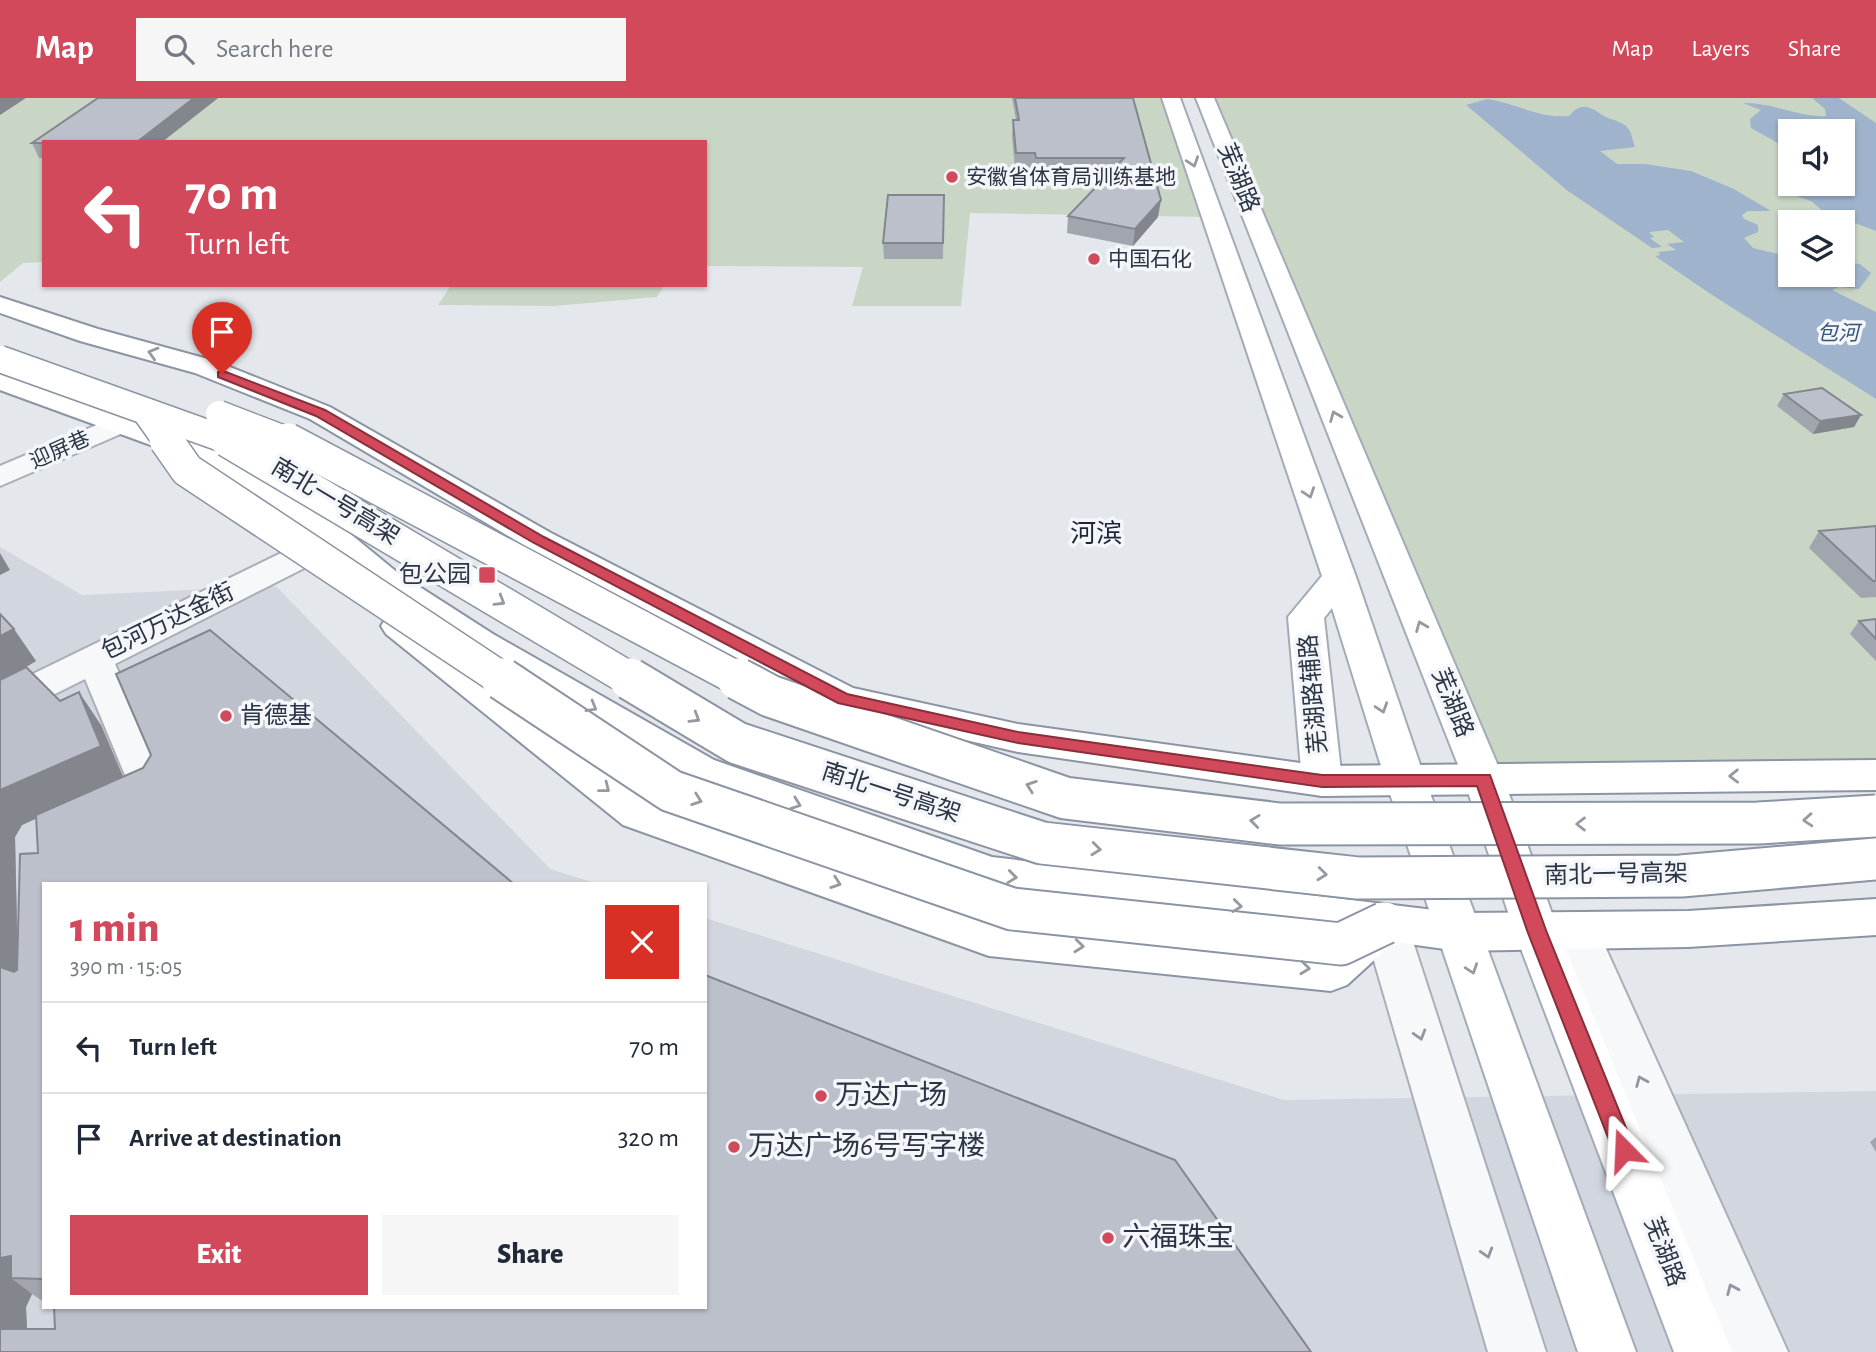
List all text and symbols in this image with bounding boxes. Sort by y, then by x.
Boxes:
search box [136,18,626,81]
icon: search [160,30,198,68]
text: Map [35,32,94,65]
text: Search here [216,36,334,62]
text: Map [1611,37,1653,61]
text: Layers [1691,37,1750,61]
text: Share [1788,37,1841,61]
map controls [1778,119,1855,287]
button: sound [1778,119,1855,196]
street label: 芜湖路 [1213,139,1264,216]
one-way arrow [1185,156,1199,168]
place label: 安徽省体育局训练基地 [966,166,1176,188]
icon: left [70,168,161,259]
marker: 安徽省体育局训练基地 [944,169,960,185]
text: 70 m [185,170,279,219]
button: layers [1778,210,1855,287]
text: Turn left [185,228,289,260]
place label: 中国石化 [1108,248,1192,270]
marker: 中国石化 [1086,251,1102,267]
pin [192,302,252,374]
icon: arrive [203,313,241,351]
water label: 包河 [1817,322,1863,344]
one-way arrow [147,346,159,361]
one-way arrow [1329,410,1343,423]
street label: 迎屏巷 [27,427,93,472]
street label: 南北一号高架 [267,453,404,549]
one-way arrow [1301,486,1315,498]
district label: 河滨 [1070,520,1122,547]
place label: 包公园 [399,561,471,587]
marker: 包公园 [477,565,497,585]
street label: 包河万达金街 [97,578,238,664]
one-way arrow [493,593,506,606]
one-way arrow [1415,621,1429,634]
street label: 芜湖路辅路 [1295,633,1331,755]
street label: 芜湖路 [1427,664,1478,741]
one-way arrow [584,699,597,712]
place label: 肯德基 [240,702,312,728]
one-way arrow [1374,702,1388,714]
marker: 肯德基 [218,708,234,724]
one-way arrow [688,710,701,723]
street label: 南北一号高架 [819,757,964,827]
one-way arrow [1729,769,1740,784]
one-way arrow [597,779,610,792]
one-way arrow [1025,780,1038,794]
one-way arrow [691,792,703,806]
one-way arrow [790,796,802,810]
one-way arrow [1802,812,1813,827]
one-way arrow [1249,814,1261,829]
one-way arrow [1575,816,1585,832]
one-way arrow [1090,841,1101,856]
street label: 南北一号高架 [1544,860,1688,888]
one-way arrow [1316,866,1328,881]
one-way arrow [1006,869,1018,884]
one-way arrow [830,875,842,889]
one-way arrow [1231,898,1243,913]
button: close [605,905,679,979]
text: 1 min [70,907,159,949]
one-way arrow [1073,938,1084,953]
text: 390 m · 15:05 [70,956,182,979]
one-way arrow [1300,960,1311,975]
one-way arrow [1464,963,1478,975]
icon: left [70,1029,108,1067]
one-way arrow [1411,1029,1426,1041]
text: Turn left [129,1034,217,1060]
text: 70 m [629,1034,679,1060]
one-way arrow [1635,1075,1649,1088]
place label: 万达广场 [835,1080,947,1110]
marker: 万达广场 [813,1088,829,1104]
position arrow [1587,1113,1661,1187]
icon: arrive [70,1120,108,1158]
text: Arrive at destination [129,1125,342,1151]
text: 320 m [618,1125,679,1151]
place label: 万达广场6号写字楼 [748,1131,985,1161]
marker: 万达广场6号写字楼 [726,1139,742,1155]
street label: 芜湖路 [1640,1213,1690,1290]
button: Exit [70,1215,368,1295]
button: Share [382,1215,679,1295]
place label: 六福珠宝 [1122,1222,1234,1252]
marker: 六福珠宝 [1100,1230,1116,1246]
one-way arrow [1478,1246,1493,1258]
one-way arrow [1726,1284,1740,1296]

